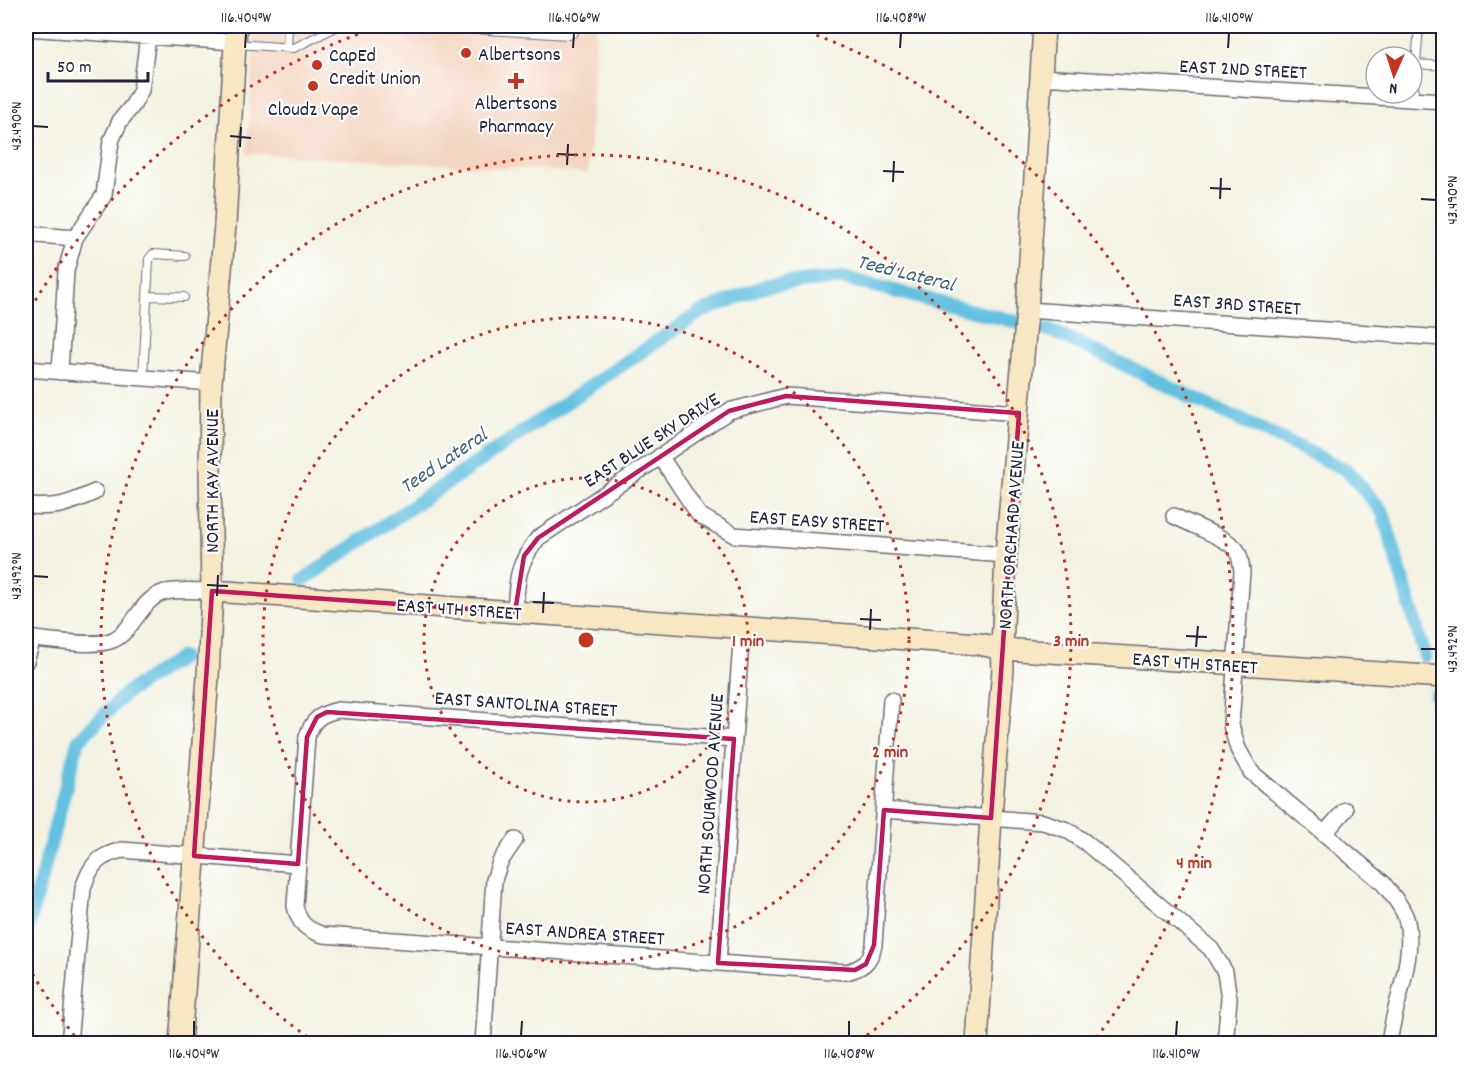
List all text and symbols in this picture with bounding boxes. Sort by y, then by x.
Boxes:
text: 116.404°W [221,8,272,30]
text: 116.406°W [548,8,600,30]
text: 116.408°W [876,8,927,30]
text: 116.410°W [1205,8,1253,30]
place label: Albertsons [478,42,561,70]
place label: CapEd Credit Union [329,43,421,94]
scale bar [48,45,148,83]
north arrow [1364,45,1424,105]
marker: Albertsons [459,46,473,60]
street label: EAST 2ND STREET [1178,54,1307,88]
text: 50 m [57,56,92,81]
marker: CapEd Credit Union [310,58,324,72]
marker: Albertsons Pharmacy [509,74,523,88]
text: N [1389,76,1398,99]
marker: Cloudz Vape [306,79,320,93]
place label: Albertsons Pharmacy [475,91,557,142]
place label: Cloudz Vape [268,97,359,125]
text: 43.490°N [7,102,29,150]
text: 43.490°N [1443,176,1465,224]
water label: Teed Lateral [853,248,959,302]
street label: EAST 3RD STREET [1172,288,1301,324]
street label: EAST BLUE SKY DRIVE [579,387,726,496]
street label: NORTH KAY AVENUE [200,409,228,553]
water label: Teed Lateral [395,421,496,503]
street label: NORTH ORCHARD AVENUE [992,440,1034,630]
street label: EAST EASY STREET [749,504,885,542]
text: 43.492°N [7,552,29,600]
street label: EAST 4TH STREET [395,593,522,629]
text: 43.492°N [1443,625,1465,673]
centre of rings [576,630,596,650]
text: 1 min [732,630,764,655]
text: 3 min [1053,630,1089,655]
street label: EAST 4TH STREET [1131,647,1258,683]
street label: EAST SANTOLINA STREET [434,686,618,726]
street label: NORTH SOURWOOD AVENUE [691,693,733,896]
text: 2 min [872,741,908,766]
text: 4 min [1176,852,1212,877]
street label: EAST ANDREA STREET [504,915,665,955]
text: 116.404°W [169,1044,220,1066]
text: 116.406°W [495,1044,547,1066]
text: 116.408°W [824,1044,875,1066]
text: 116.410°W [1152,1044,1200,1066]

